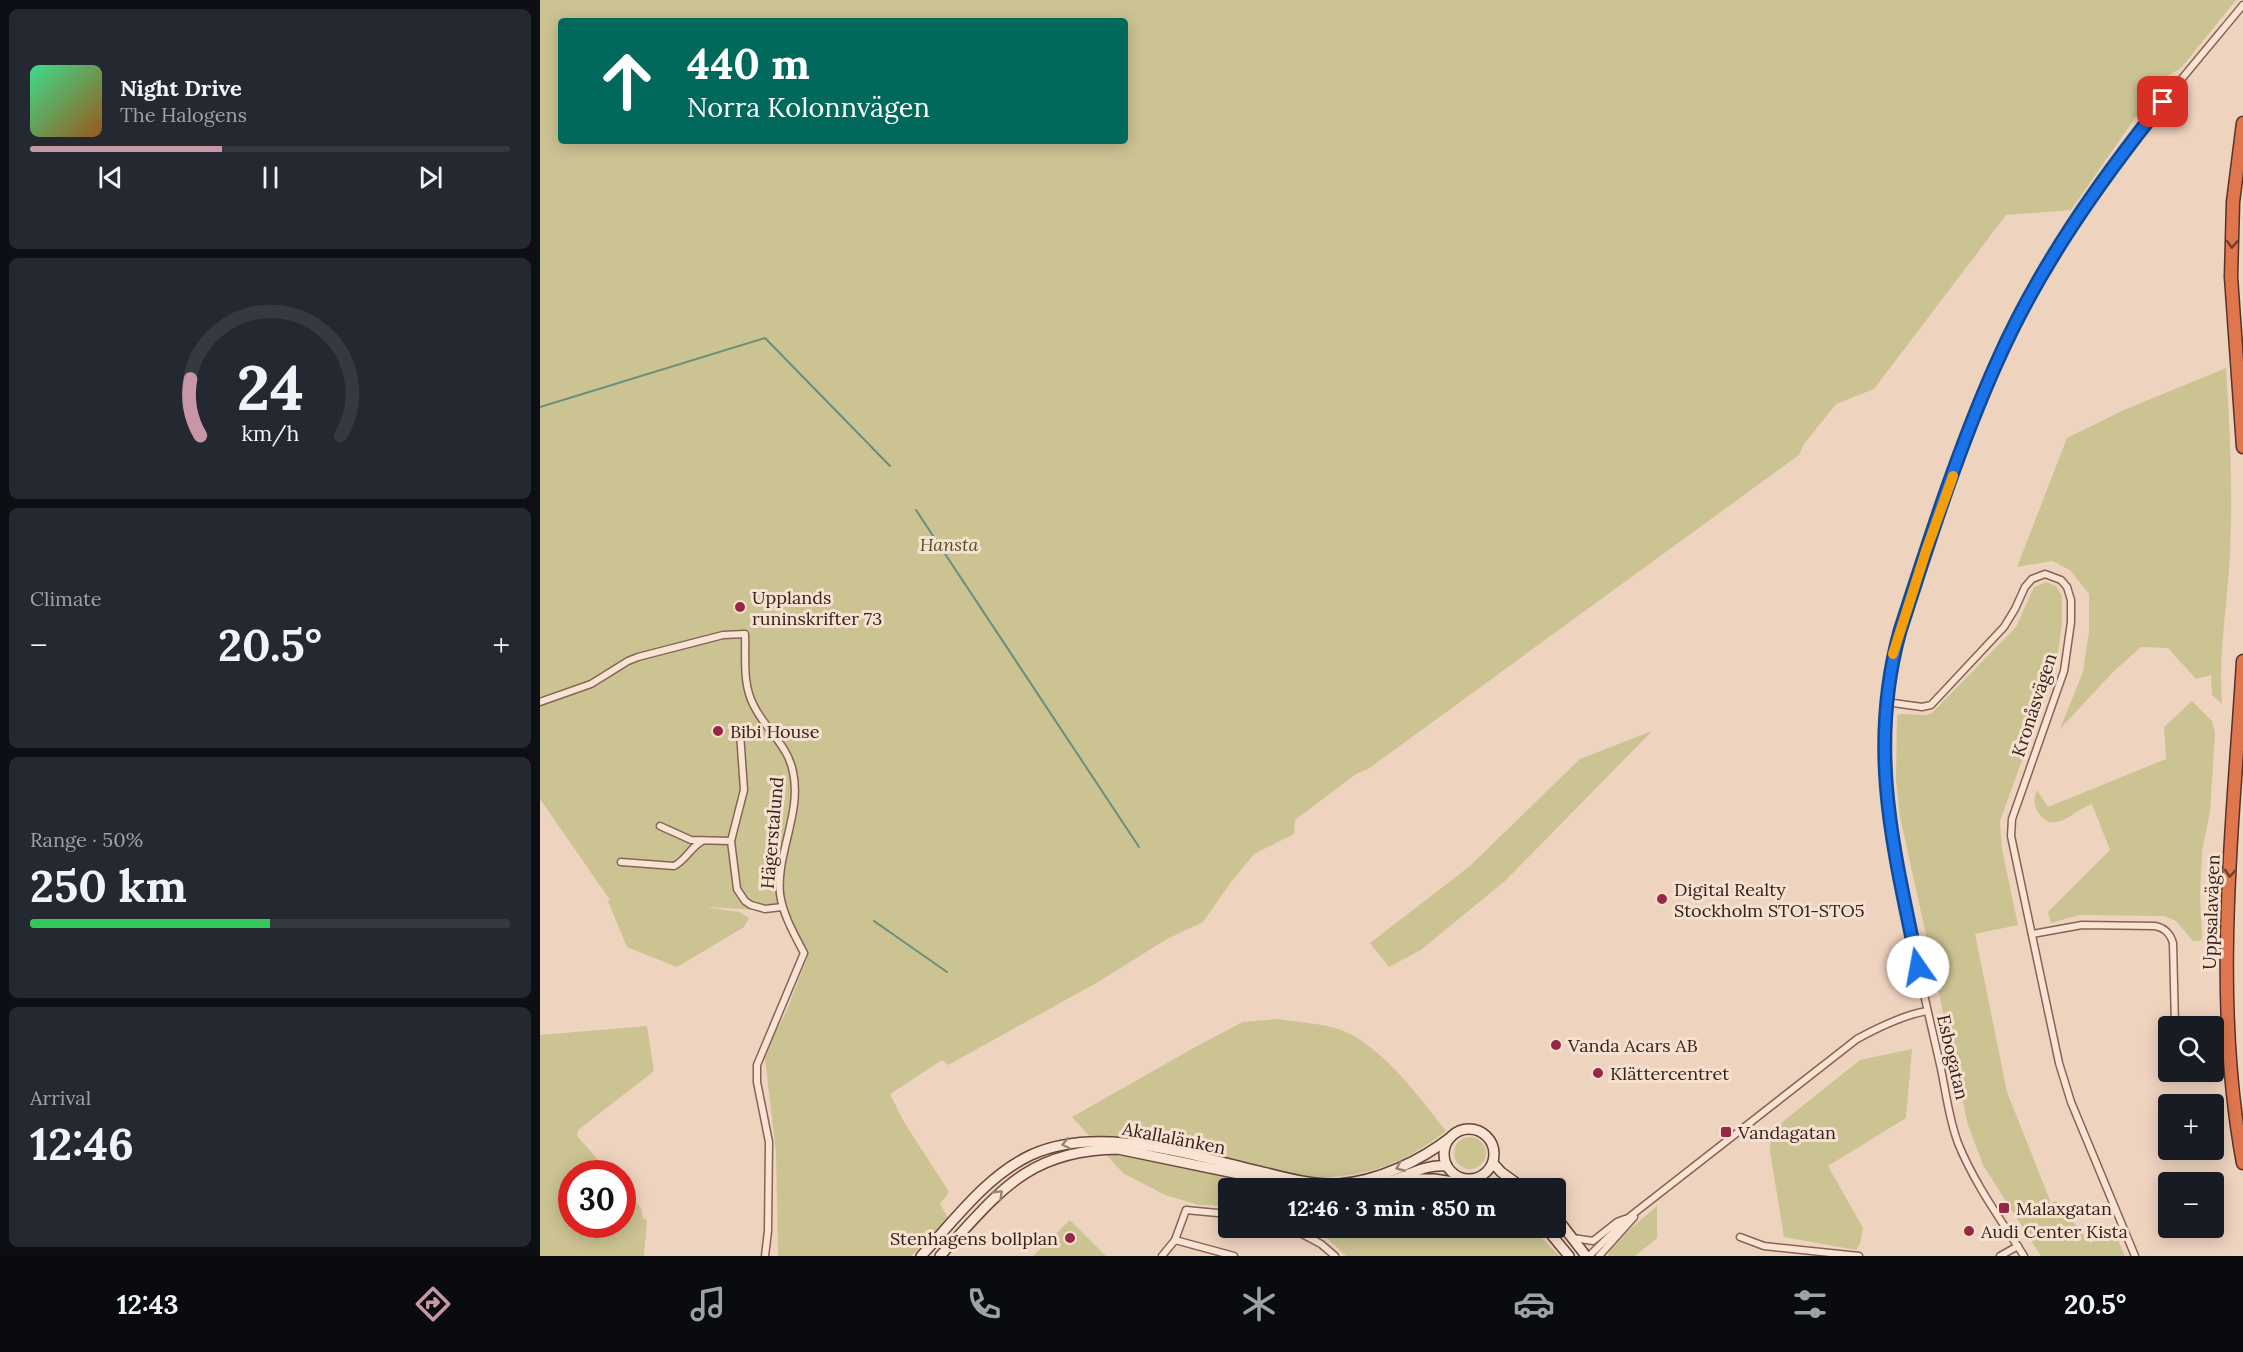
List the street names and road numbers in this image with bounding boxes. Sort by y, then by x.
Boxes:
street label: Kronåsvägen [2006,650,2062,760]
street label: Hägerstalund [756,776,788,890]
street label: Uppsalavägen [2197,854,2225,970]
street label: Esbogatan [1932,1012,1974,1102]
street label: Akallalänken [1119,1117,1228,1159]

